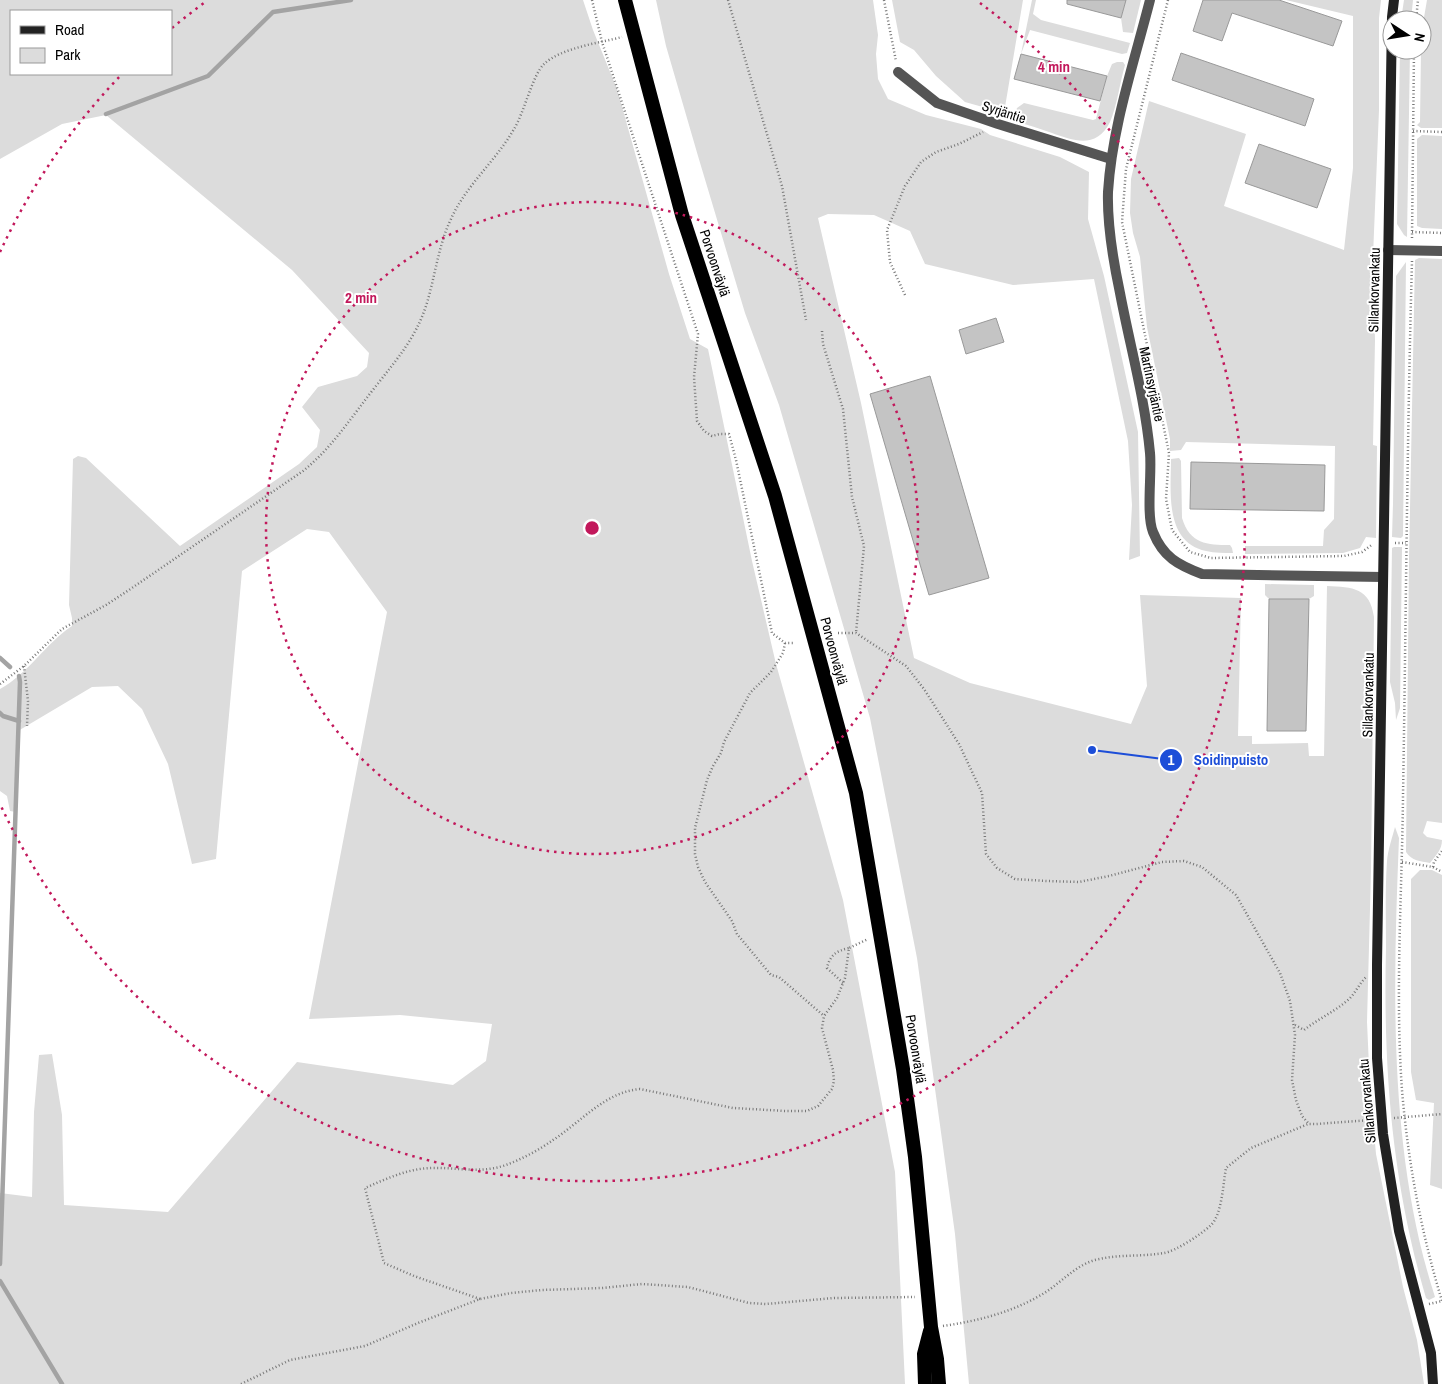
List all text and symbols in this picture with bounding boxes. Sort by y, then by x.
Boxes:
legend [10,10,172,75]
north arrow [1382,10,1432,60]
text: Road [55,19,84,40]
text: N [1410,32,1429,44]
text: Park [55,44,81,65]
text: 4 min [1038,56,1070,77]
street label: Syrjäntie [980,96,1028,128]
street label: Porvoonväylä [696,227,734,299]
street label: Sillankorvankatu [1364,247,1384,333]
text: 2 min [345,287,377,308]
street label: Martinsyrjäntie [1135,345,1169,423]
centre of rings [583,519,601,537]
street label: Porvoonväylä [816,615,852,688]
street label: Sillankorvankatu [1358,652,1378,738]
callout: Soidinpuisto [1158,745,1278,775]
text: 1 [1168,749,1175,770]
text: Soidinpuisto [1194,749,1268,770]
street label: Porvoonväylä [902,1013,930,1085]
street label: Sillankorvankatu [1354,1058,1380,1144]

